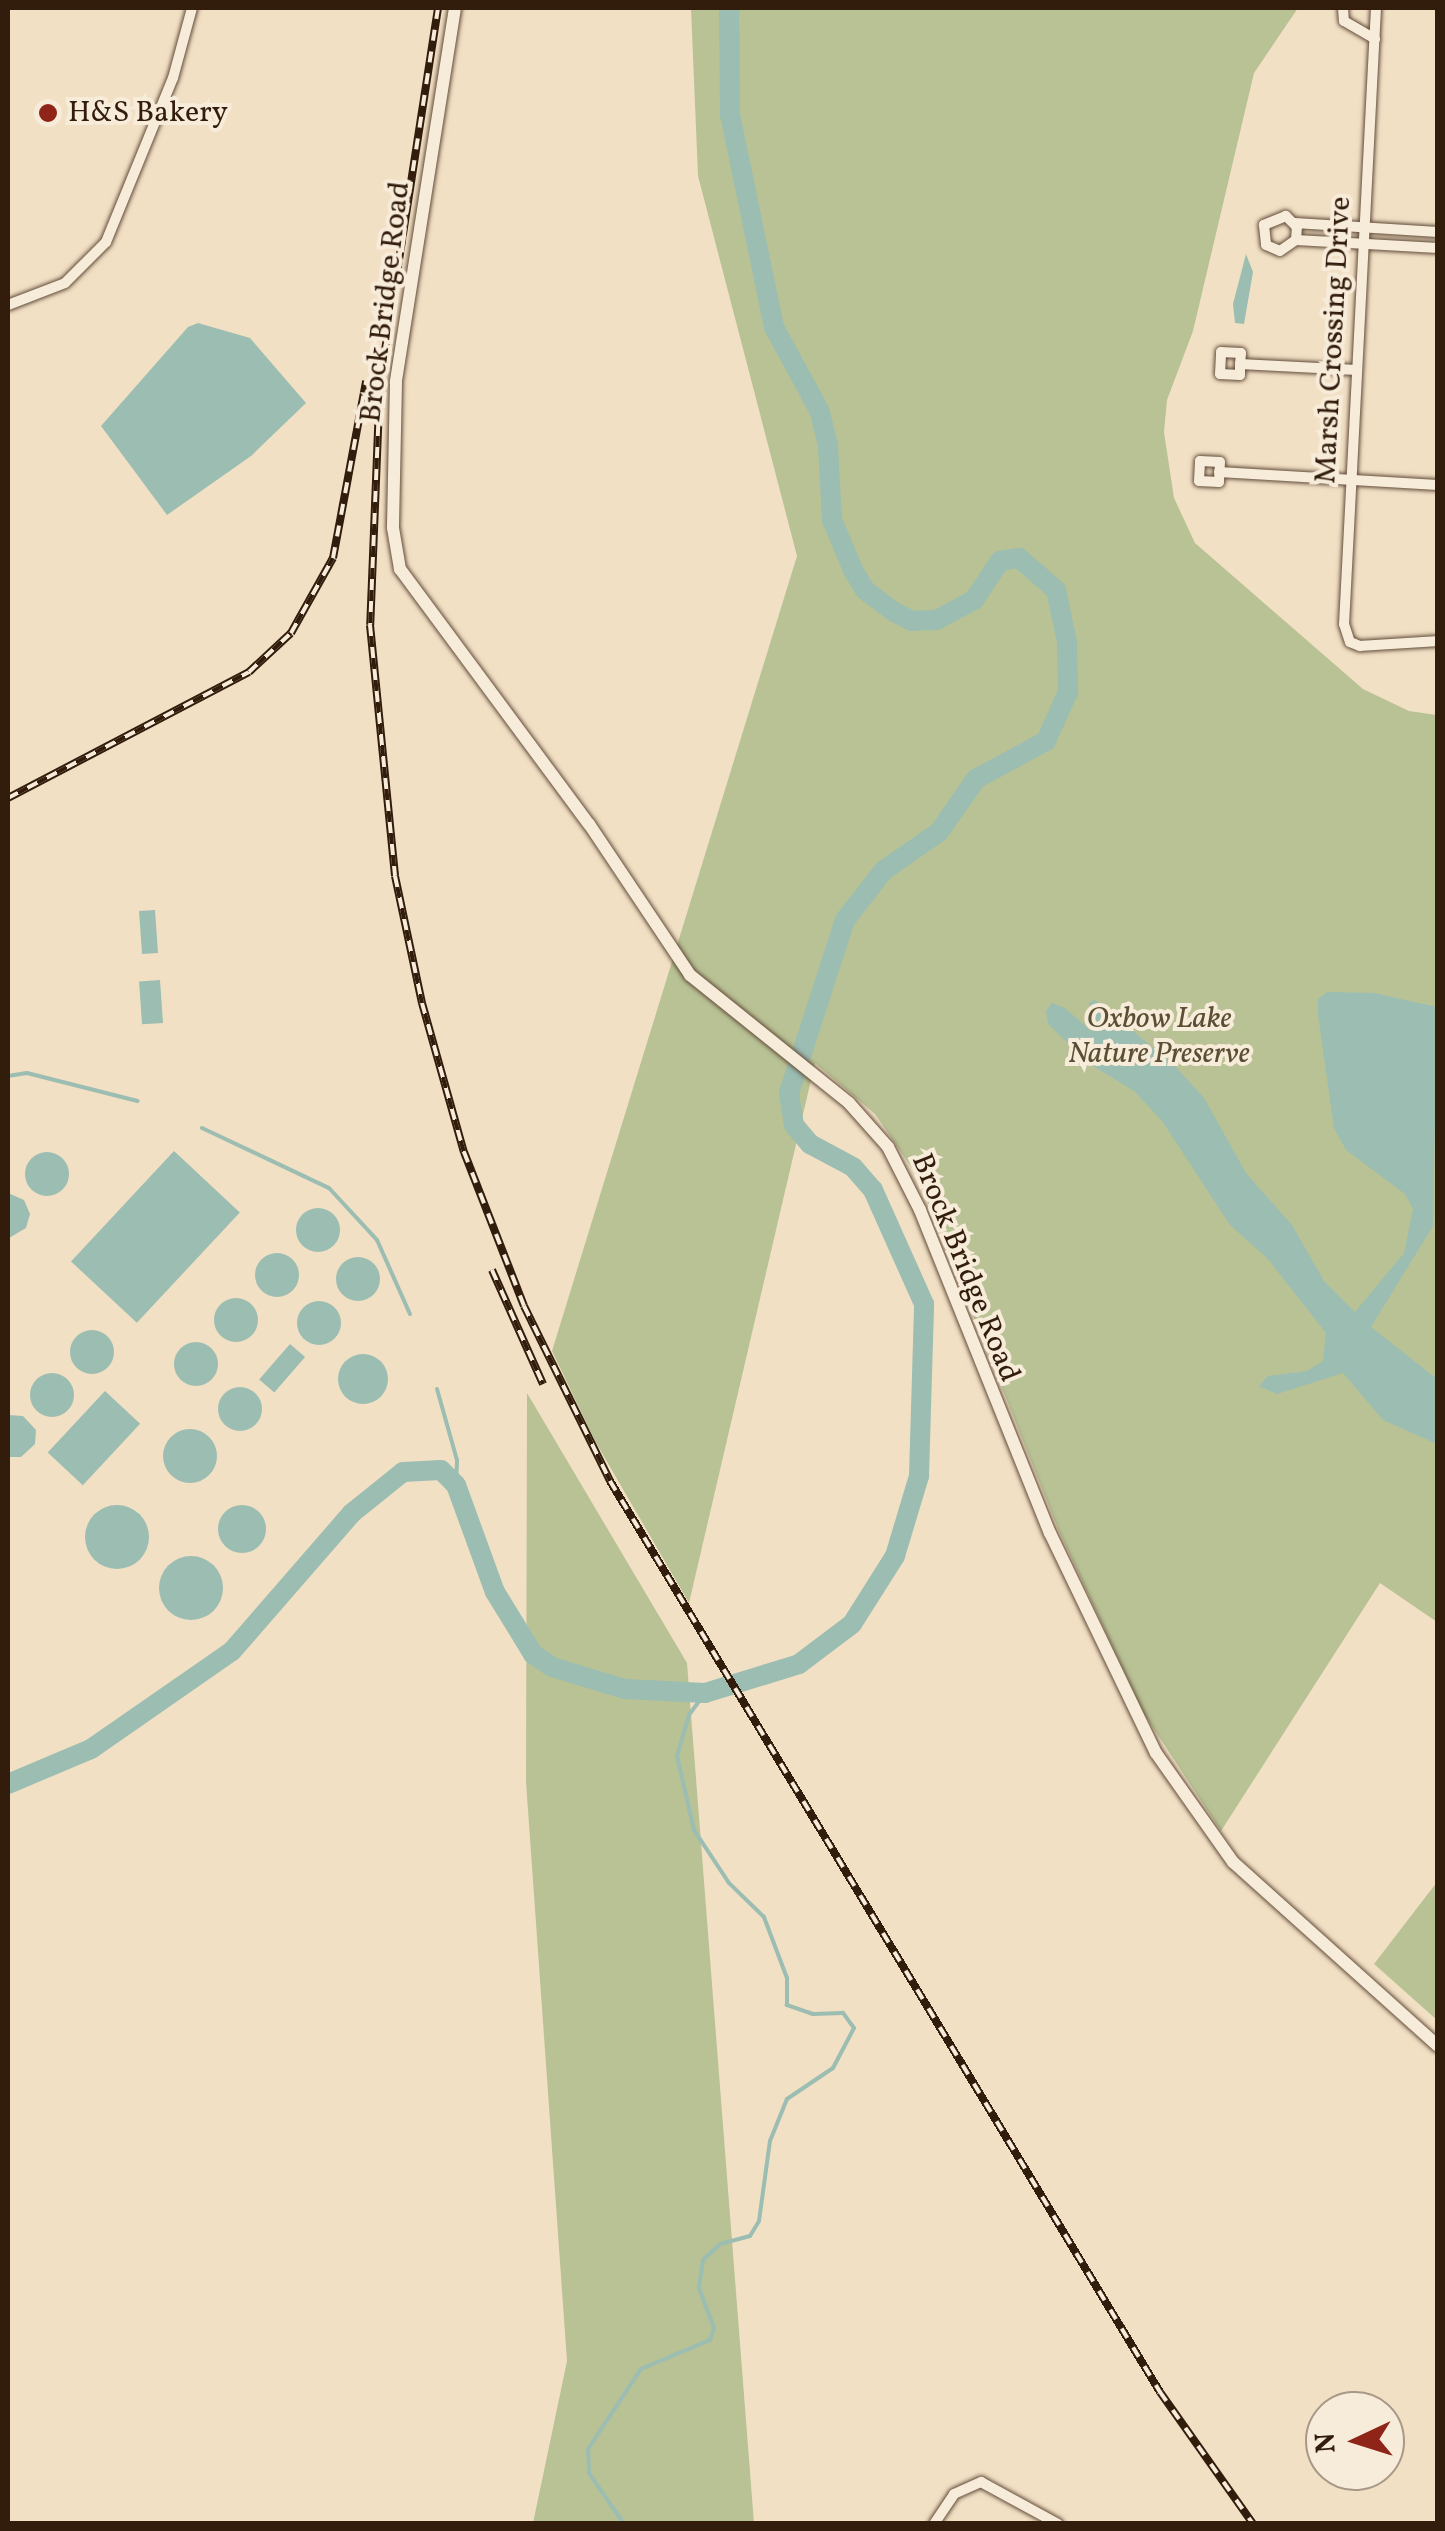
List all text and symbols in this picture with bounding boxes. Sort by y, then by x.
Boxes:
place label: H&S Bakery [68,95,228,131]
marker: H&S Bakery [37,102,59,124]
street label: Brock Bridge Road [353,179,419,425]
street label: Marsh Crossing Drive [1309,196,1359,484]
park label: Oxbow Lake Nature Preserve [1068,1001,1250,1072]
street label: Brock Bridge Road [903,1149,1027,1387]
north arrow [1305,2391,1405,2491]
text: N [1306,2431,1347,2454]

